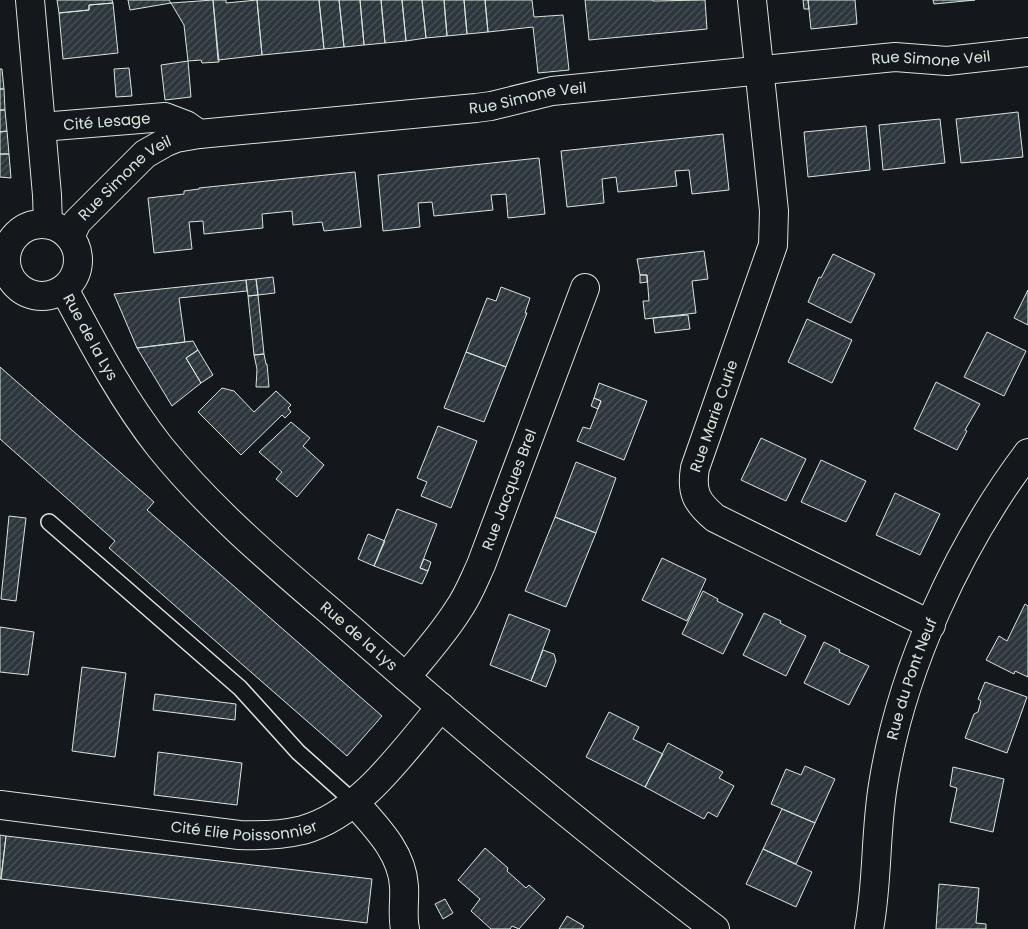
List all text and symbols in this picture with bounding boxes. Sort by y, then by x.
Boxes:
street label: Rue Simone Veil [870,45,992,71]
street label: Rue Simone Veil [468,77,587,119]
street label: Cité Lesage [62,107,151,135]
street label: Rue Simone Veil [73,130,174,225]
street label: Rue de la Lys [58,290,123,384]
street label: Rue Marie Curie [684,357,743,475]
street label: Rue Jacques Brel [477,426,541,553]
street label: Rue de la Lys [316,596,402,675]
street label: Rue du Pont Neuf [881,614,942,742]
street label: Cité Elie Poissonnier [170,815,321,845]

